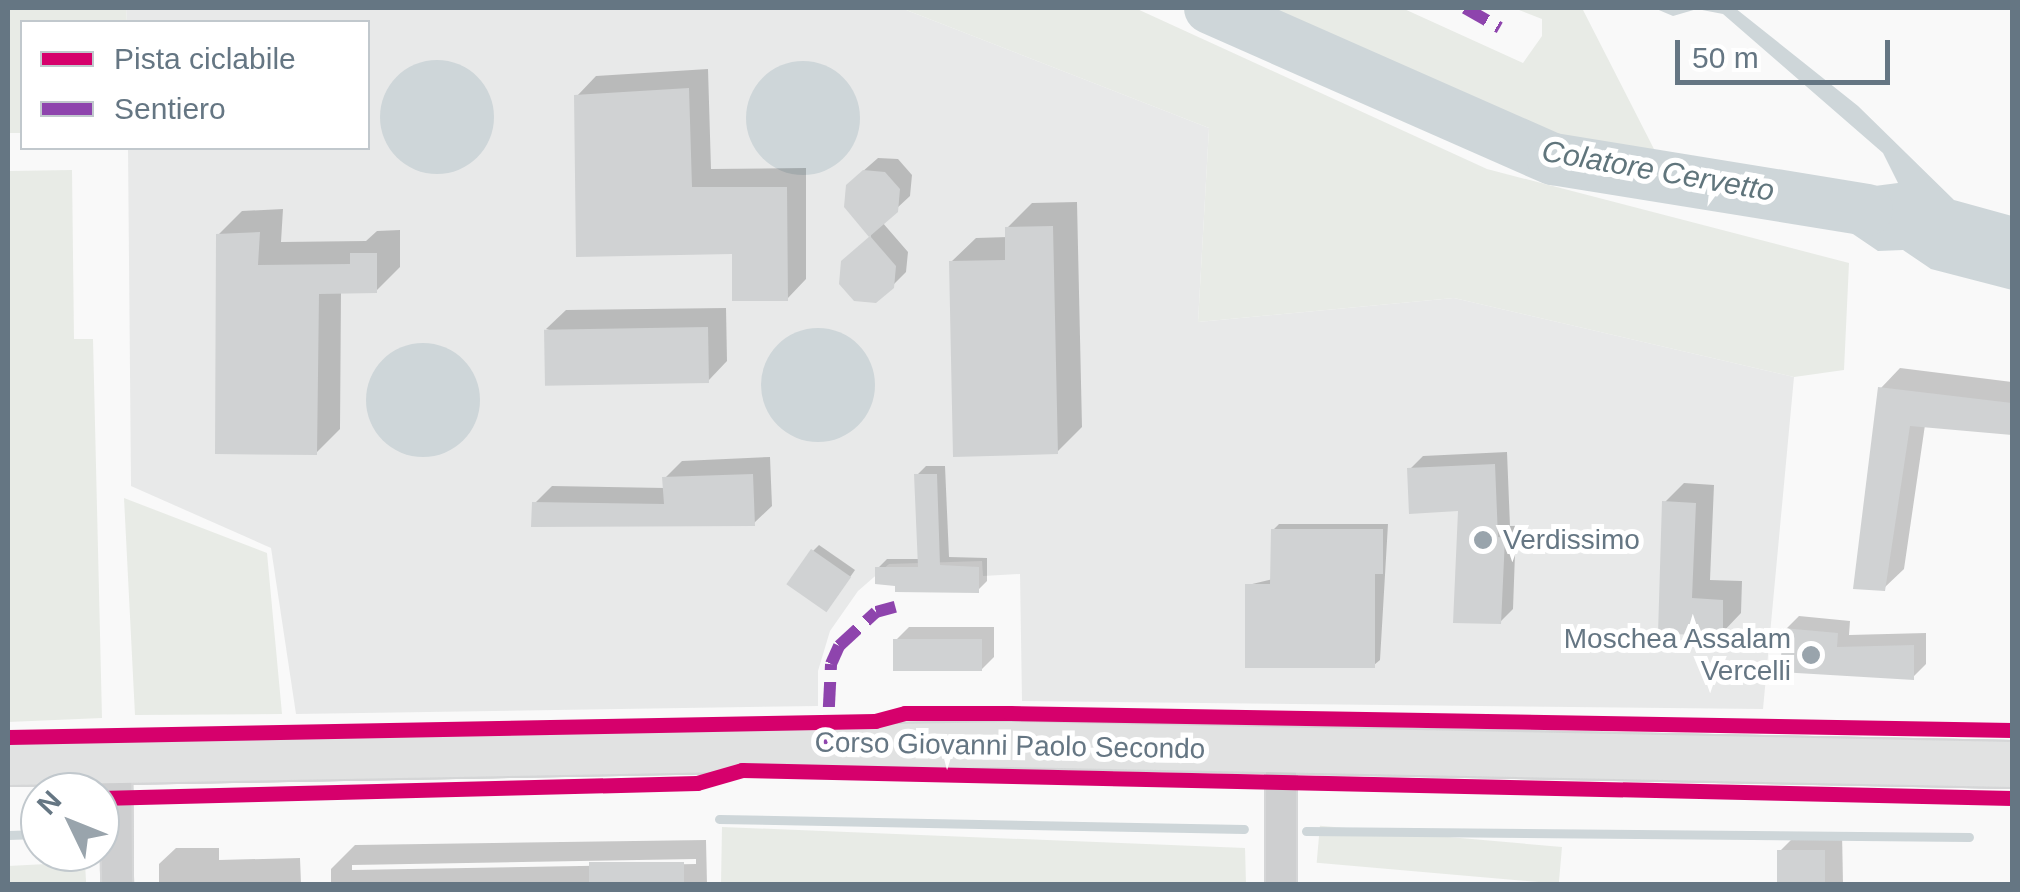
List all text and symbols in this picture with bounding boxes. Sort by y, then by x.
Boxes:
legend [20,20,370,150]
scale bar [1680,20,1895,82]
text: 50 m [1692,41,1759,74]
text: Pista ciclabile [114,42,296,75]
text: Sentiero [114,92,226,125]
water label: Colatore Cervetto [1539,133,1777,209]
place label: Verdissimo [1503,523,1640,557]
marker: Verdissimo [1472,529,1494,551]
place label: Moschea Assalam Vercelli [1562,622,1791,688]
marker: Moschea Assalam Vercelli [1800,644,1822,666]
street label: Corso Giovanni Paolo Secondo [814,726,1206,766]
north arrow [20,772,120,872]
text: N [31,785,67,821]

